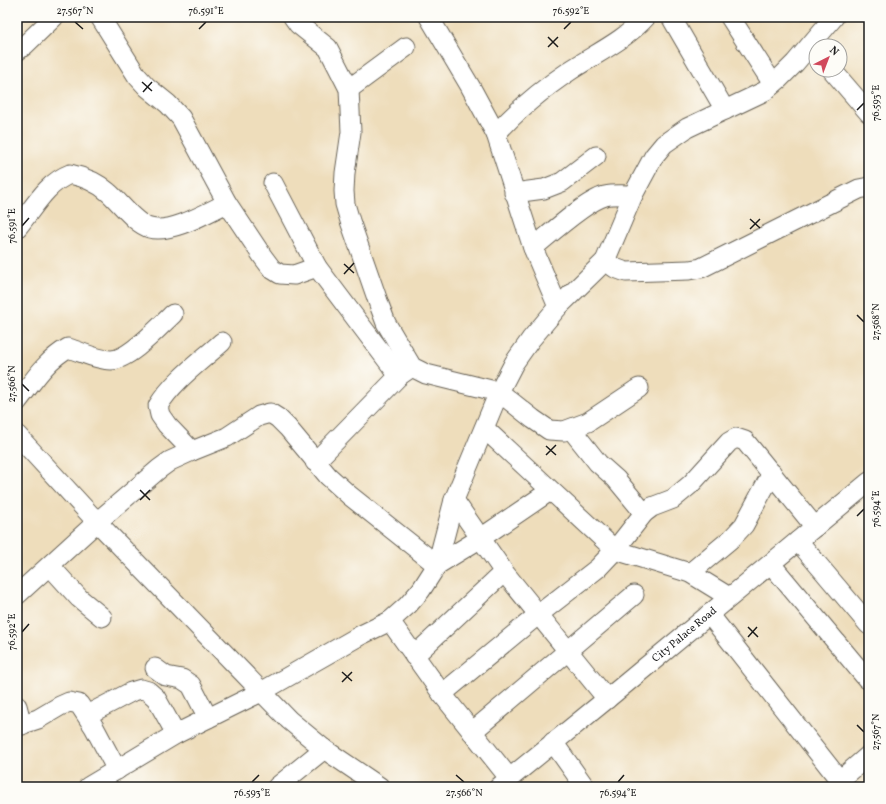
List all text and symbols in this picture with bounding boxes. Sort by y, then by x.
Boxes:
text: 27.567°N [56,4,94,18]
text: 76.591°E [188,4,224,18]
text: 76.592°E [553,4,589,18]
north arrow [808,38,848,78]
text: N [826,43,842,60]
text: 76.593°E [869,85,883,121]
text: 76.591°E [5,208,19,244]
text: 27.568°N [869,303,883,341]
text: 27.566°N [5,365,19,403]
text: 76.594°E [869,490,883,528]
street label: City Palace Road [649,603,720,666]
text: 76.592°E [5,614,19,650]
text: 27.567°N [869,713,883,751]
text: 76.593°E [234,786,270,800]
text: 27.566°N [445,786,483,800]
text: 76.594°E [599,786,637,800]

